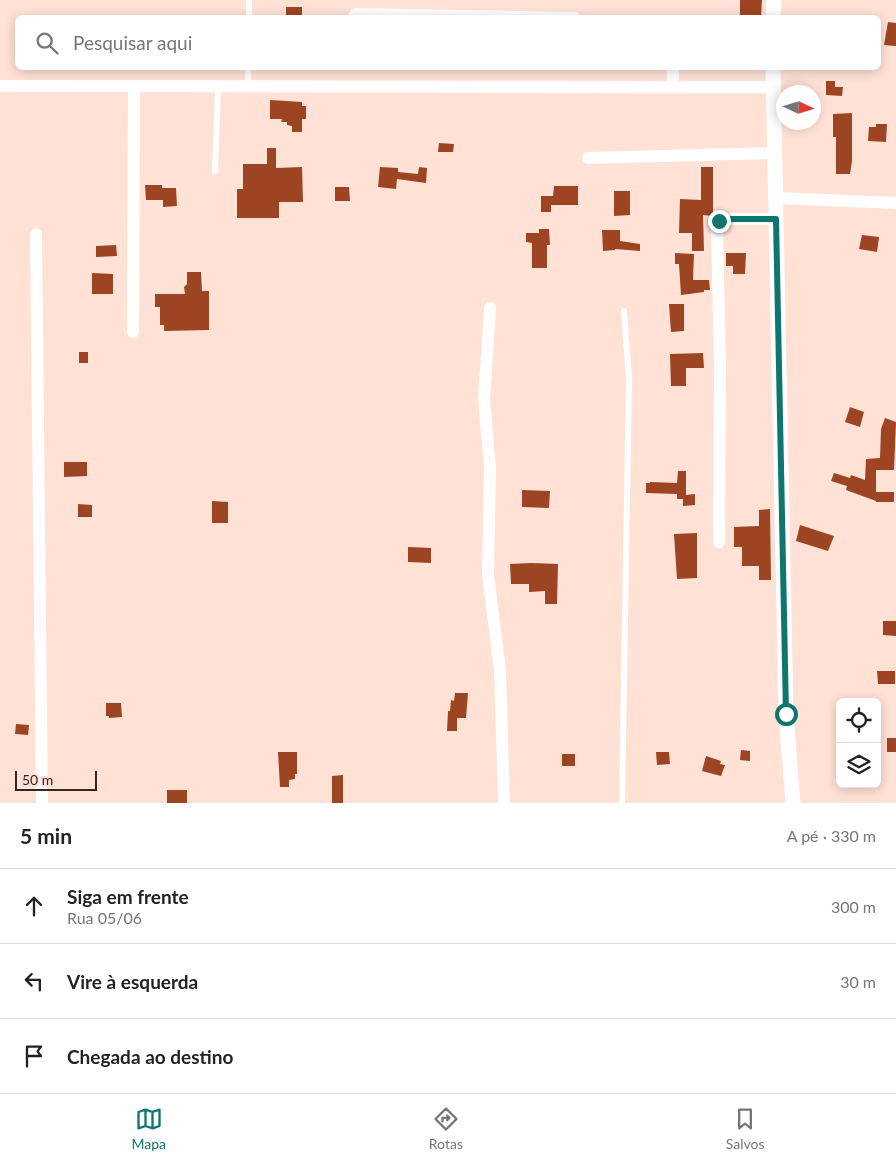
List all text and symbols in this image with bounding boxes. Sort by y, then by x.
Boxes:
search box [15,15,881,70]
icon: search [33,29,61,57]
text: Pesquisar aqui [73,31,192,54]
north arrow [776,85,821,130]
route end [708,210,731,233]
map controls [836,698,881,788]
button: locate [836,698,881,743]
route start [775,703,798,726]
button: layers [836,743,881,788]
scale bar [15,768,98,791]
text: 50 m [22,771,53,788]
text: 5 min [20,823,72,848]
text: A pé · 330 m [787,826,876,845]
text: Siga em frente [67,885,189,908]
icon: ahead [20,892,48,920]
text: 300 m [831,897,876,916]
text: Rua 05/06 [67,908,142,927]
icon: left [20,967,48,995]
text: Vire à esquerda [67,970,198,993]
text: 30 m [840,972,876,991]
icon: arrive [20,1042,48,1070]
text: Chegada ao destino [67,1045,233,1068]
tab: Mapa [131,1105,166,1152]
tab: Rotas [429,1105,463,1152]
tab: Salvos [726,1105,765,1152]

